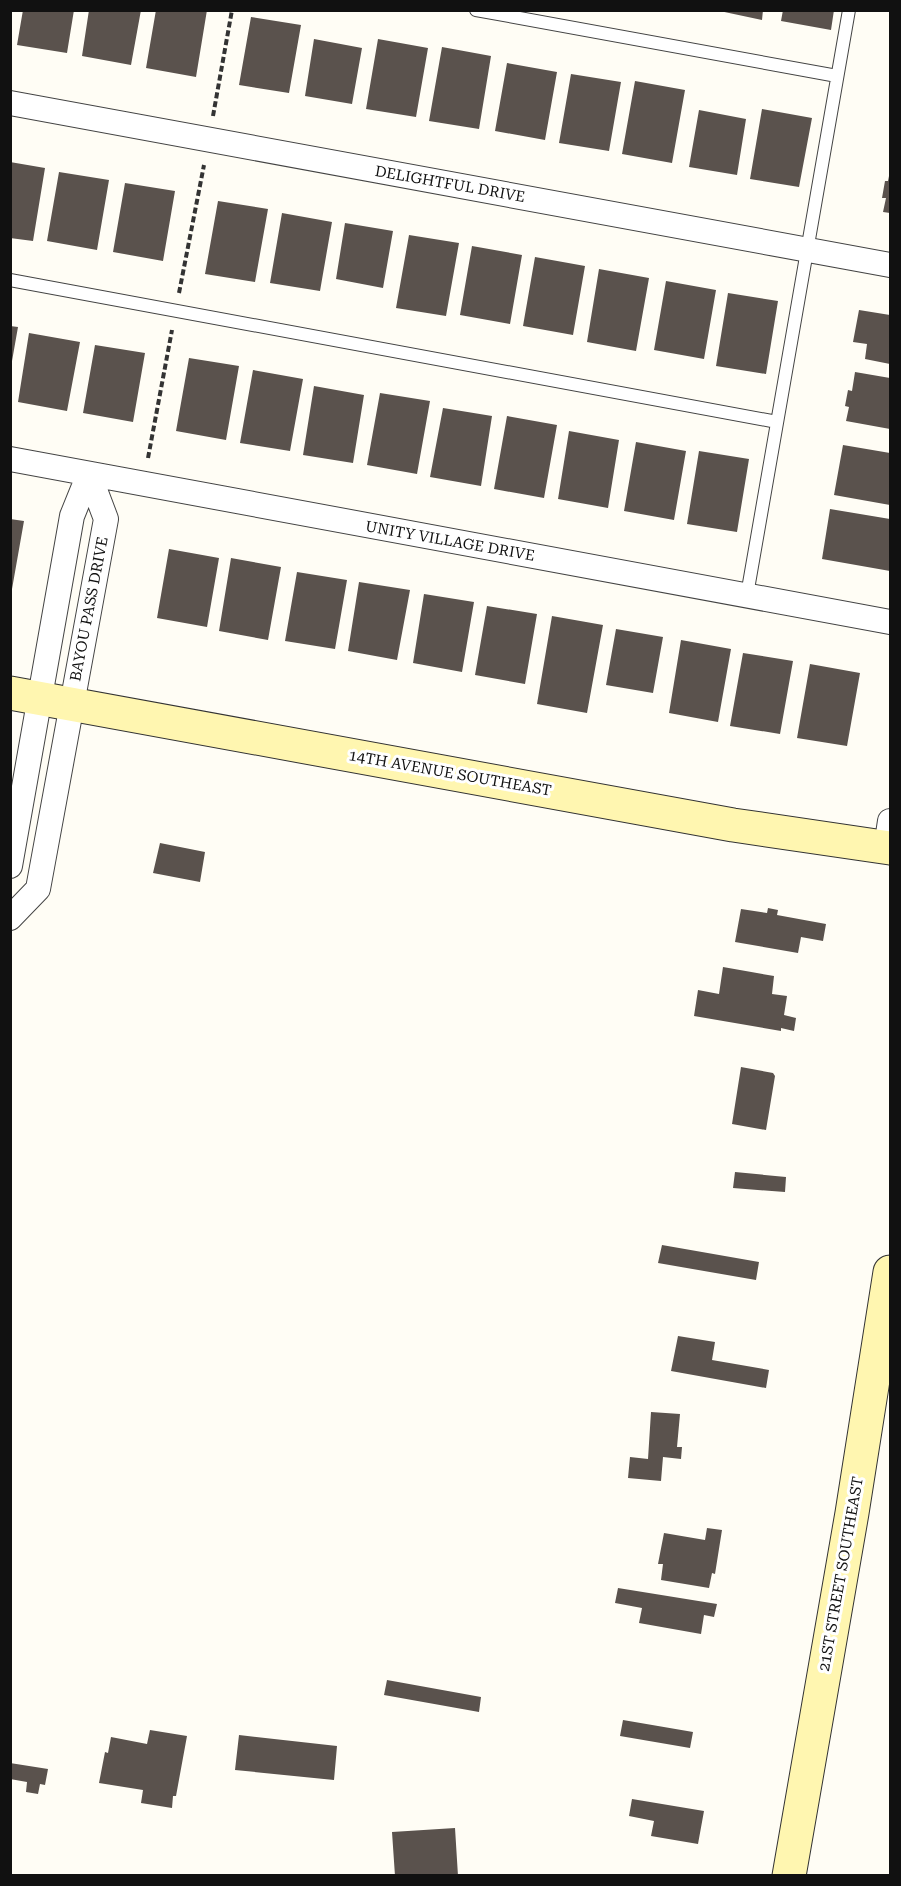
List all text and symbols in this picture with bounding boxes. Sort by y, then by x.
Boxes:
street label: DELIGHTFUL DRIVE [373,162,527,206]
street label: UNITY VILLAGE DRIVE [364,517,536,565]
street label: BAYOU PASS DRIVE [66,535,112,683]
street label: 14TH AVENUE SOUTHEAST [347,746,553,800]
street label: 21ST STREET SOUTHEAST [815,1475,867,1673]

